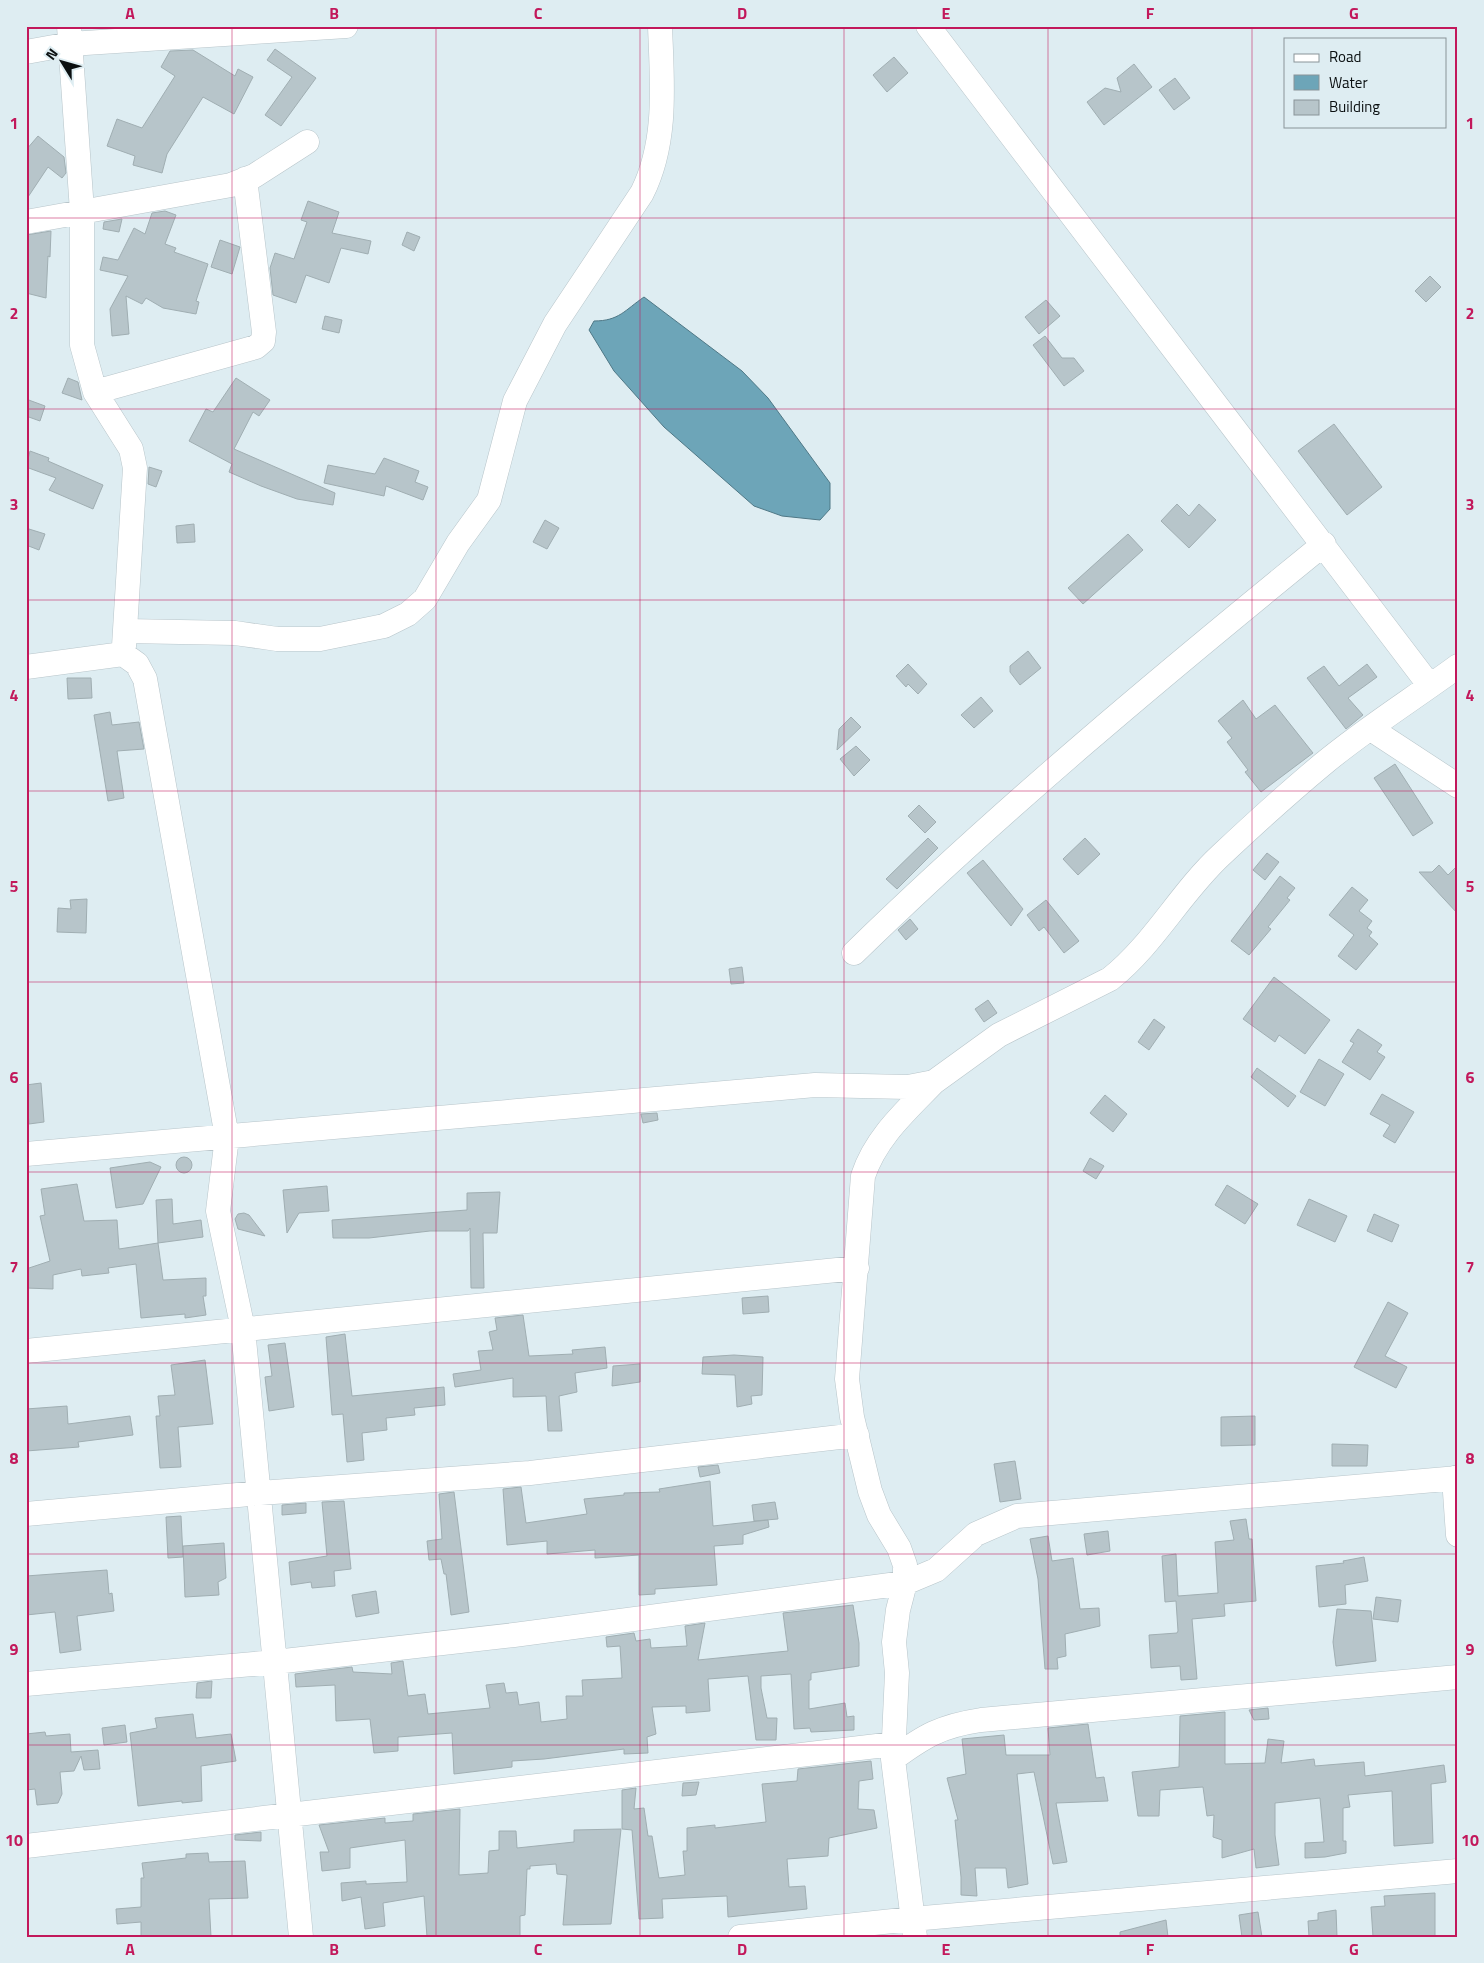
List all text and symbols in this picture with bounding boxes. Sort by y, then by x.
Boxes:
text: A [125,1,135,25]
text: B [329,1,339,25]
text: C [534,1,543,25]
text: D [737,1,747,25]
text: E [942,1,951,25]
text: F [1146,1,1155,25]
text: G [1349,1,1359,25]
north arrow [38,38,88,88]
legend [1284,38,1446,128]
text: N [40,44,63,64]
text: Road [1329,45,1361,68]
text: Water [1329,71,1368,94]
text: Building [1329,95,1380,118]
text: 1 [10,111,18,135]
text: 1 [1466,111,1474,135]
text: 2 [10,301,18,325]
text: 2 [1466,301,1474,325]
text: 3 [10,492,18,516]
text: 3 [1466,492,1474,516]
text: 4 [10,683,19,707]
text: 4 [1466,683,1475,707]
text: 5 [10,874,19,898]
text: 5 [1466,874,1475,898]
text: 6 [10,1065,19,1089]
text: 6 [1466,1065,1475,1089]
text: 7 [10,1255,18,1279]
text: 7 [1466,1255,1474,1279]
text: 8 [10,1446,19,1470]
text: 8 [1466,1446,1475,1470]
text: 9 [10,1637,19,1661]
text: 9 [1466,1637,1475,1661]
text: 10 [5,1828,23,1852]
text: 10 [1461,1828,1479,1852]
text: A [125,1937,135,1961]
text: B [329,1937,339,1961]
text: C [534,1937,543,1961]
text: D [737,1937,747,1961]
text: E [942,1937,951,1961]
text: F [1146,1937,1155,1961]
text: G [1349,1937,1359,1961]

